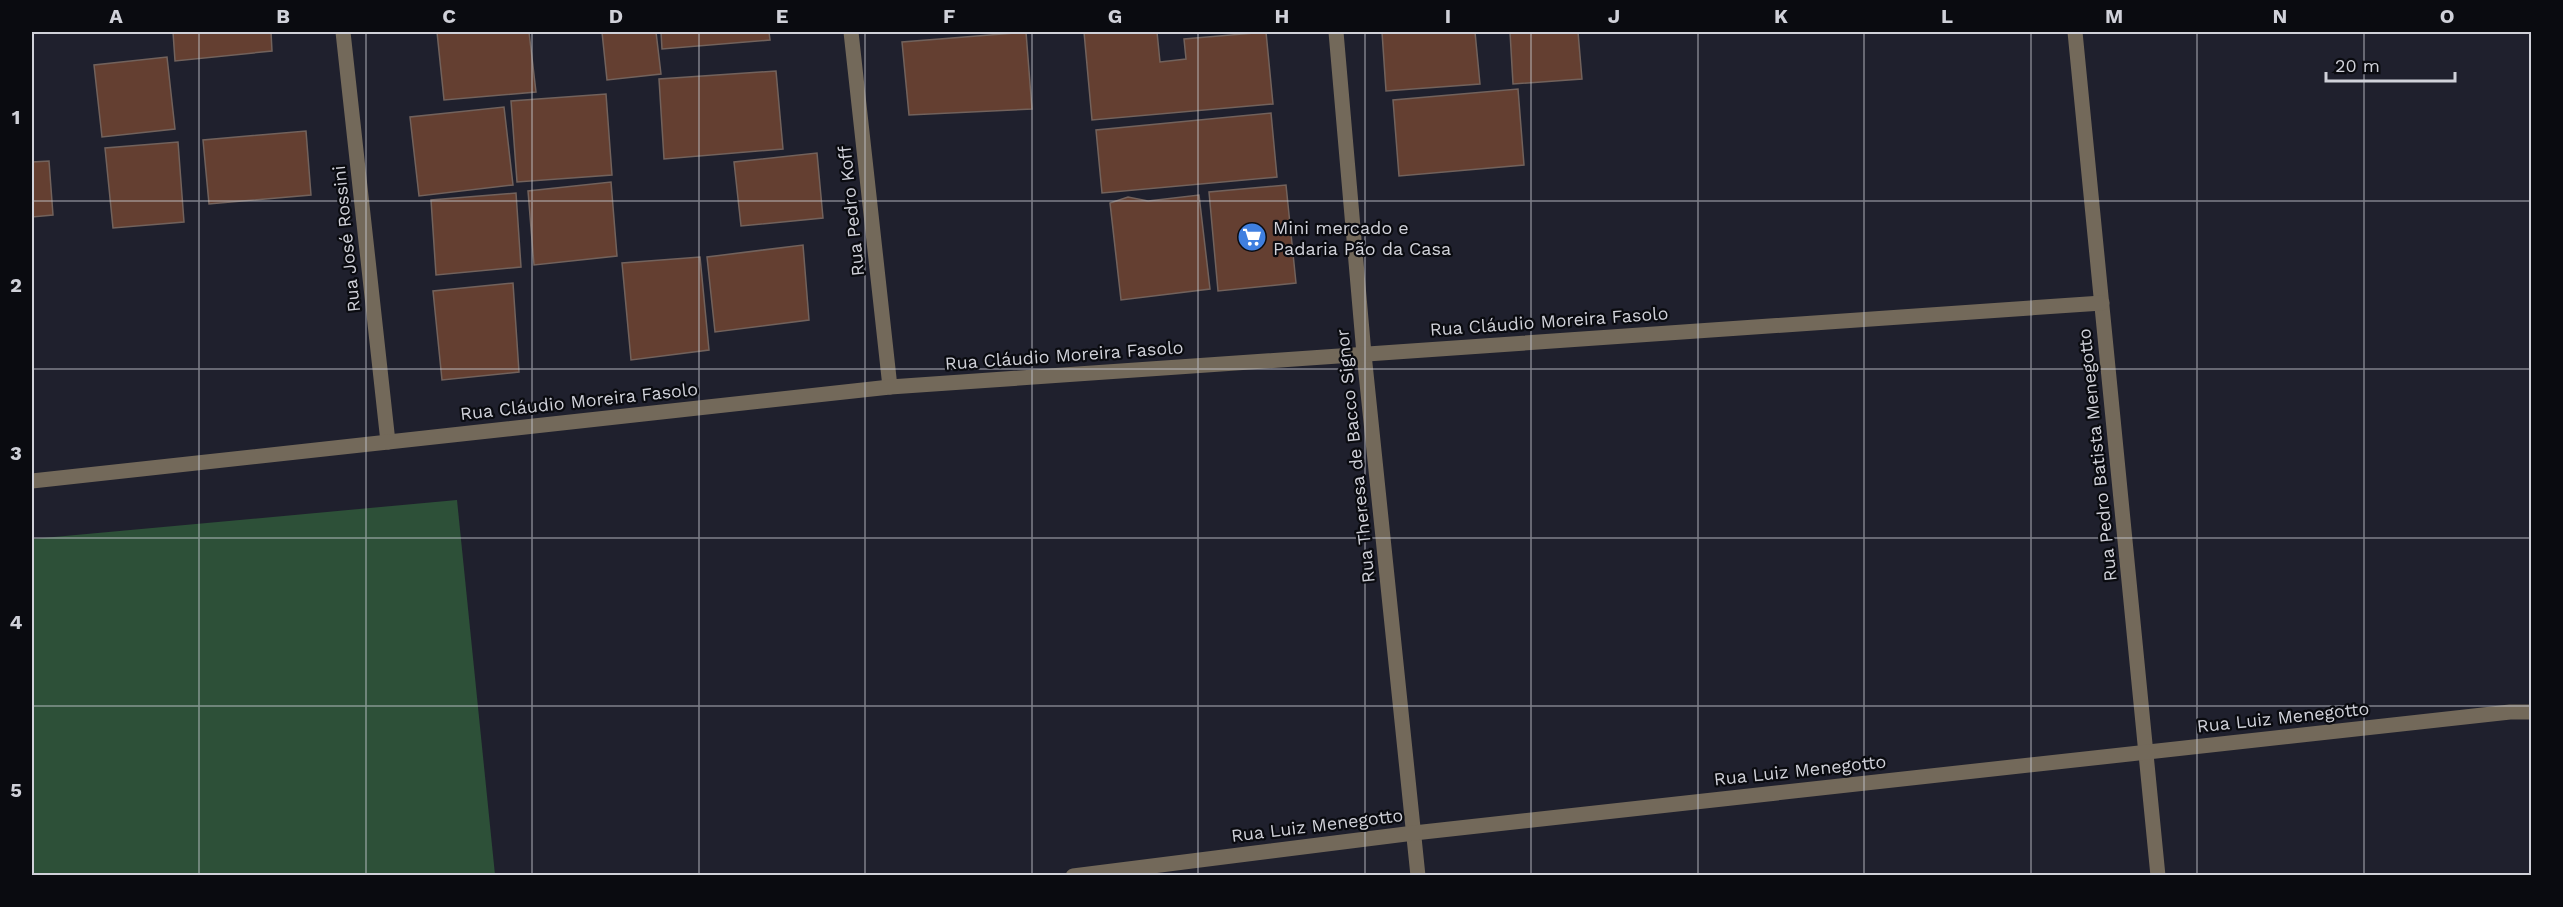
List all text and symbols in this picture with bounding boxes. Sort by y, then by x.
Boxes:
text: A [109,4,123,28]
text: B [276,4,290,28]
text: C [442,4,456,28]
text: D [609,4,623,28]
text: E [776,4,788,28]
text: F [943,4,955,28]
text: G [1108,4,1122,28]
text: H [1275,4,1289,28]
text: I [1445,4,1451,28]
text: J [1608,4,1620,28]
text: K [1774,4,1788,28]
text: L [1941,4,1953,28]
text: M [2105,4,2123,28]
text: N [2273,4,2287,28]
text: O [2440,4,2454,28]
scale bar [2326,45,2455,83]
text: 20 m [2335,55,2380,76]
text: 1 [12,105,20,129]
street label: Rua Pedro Koff [834,145,868,277]
street label: Rua José Rossini [328,165,364,313]
place label: Mini mercado e Padaria Pão da Casa [1273,217,1451,259]
supermarket icon: Mini mercado e Padaria Pão da Casa [1236,221,1268,253]
text: 2 [10,273,22,297]
street label: Rua Cláudio Moreira Fasolo [1429,302,1669,340]
street label: Rua Pedro Batista Menegotto [2073,327,2121,583]
street label: Rua Theresa de Bacco Signor [1331,328,1379,584]
street label: Rua Cláudio Moreira Fasolo [944,336,1184,374]
street label: Rua Cláudio Moreira Fasolo [459,378,699,424]
text: 3 [10,441,22,465]
text: 4 [10,610,23,634]
street label: Rua Luiz Menegotto [2196,698,2370,736]
street label: Rua Luiz Menegotto [1713,751,1887,789]
text: 5 [10,778,22,802]
street label: Rua Luiz Menegotto [1230,804,1404,846]

